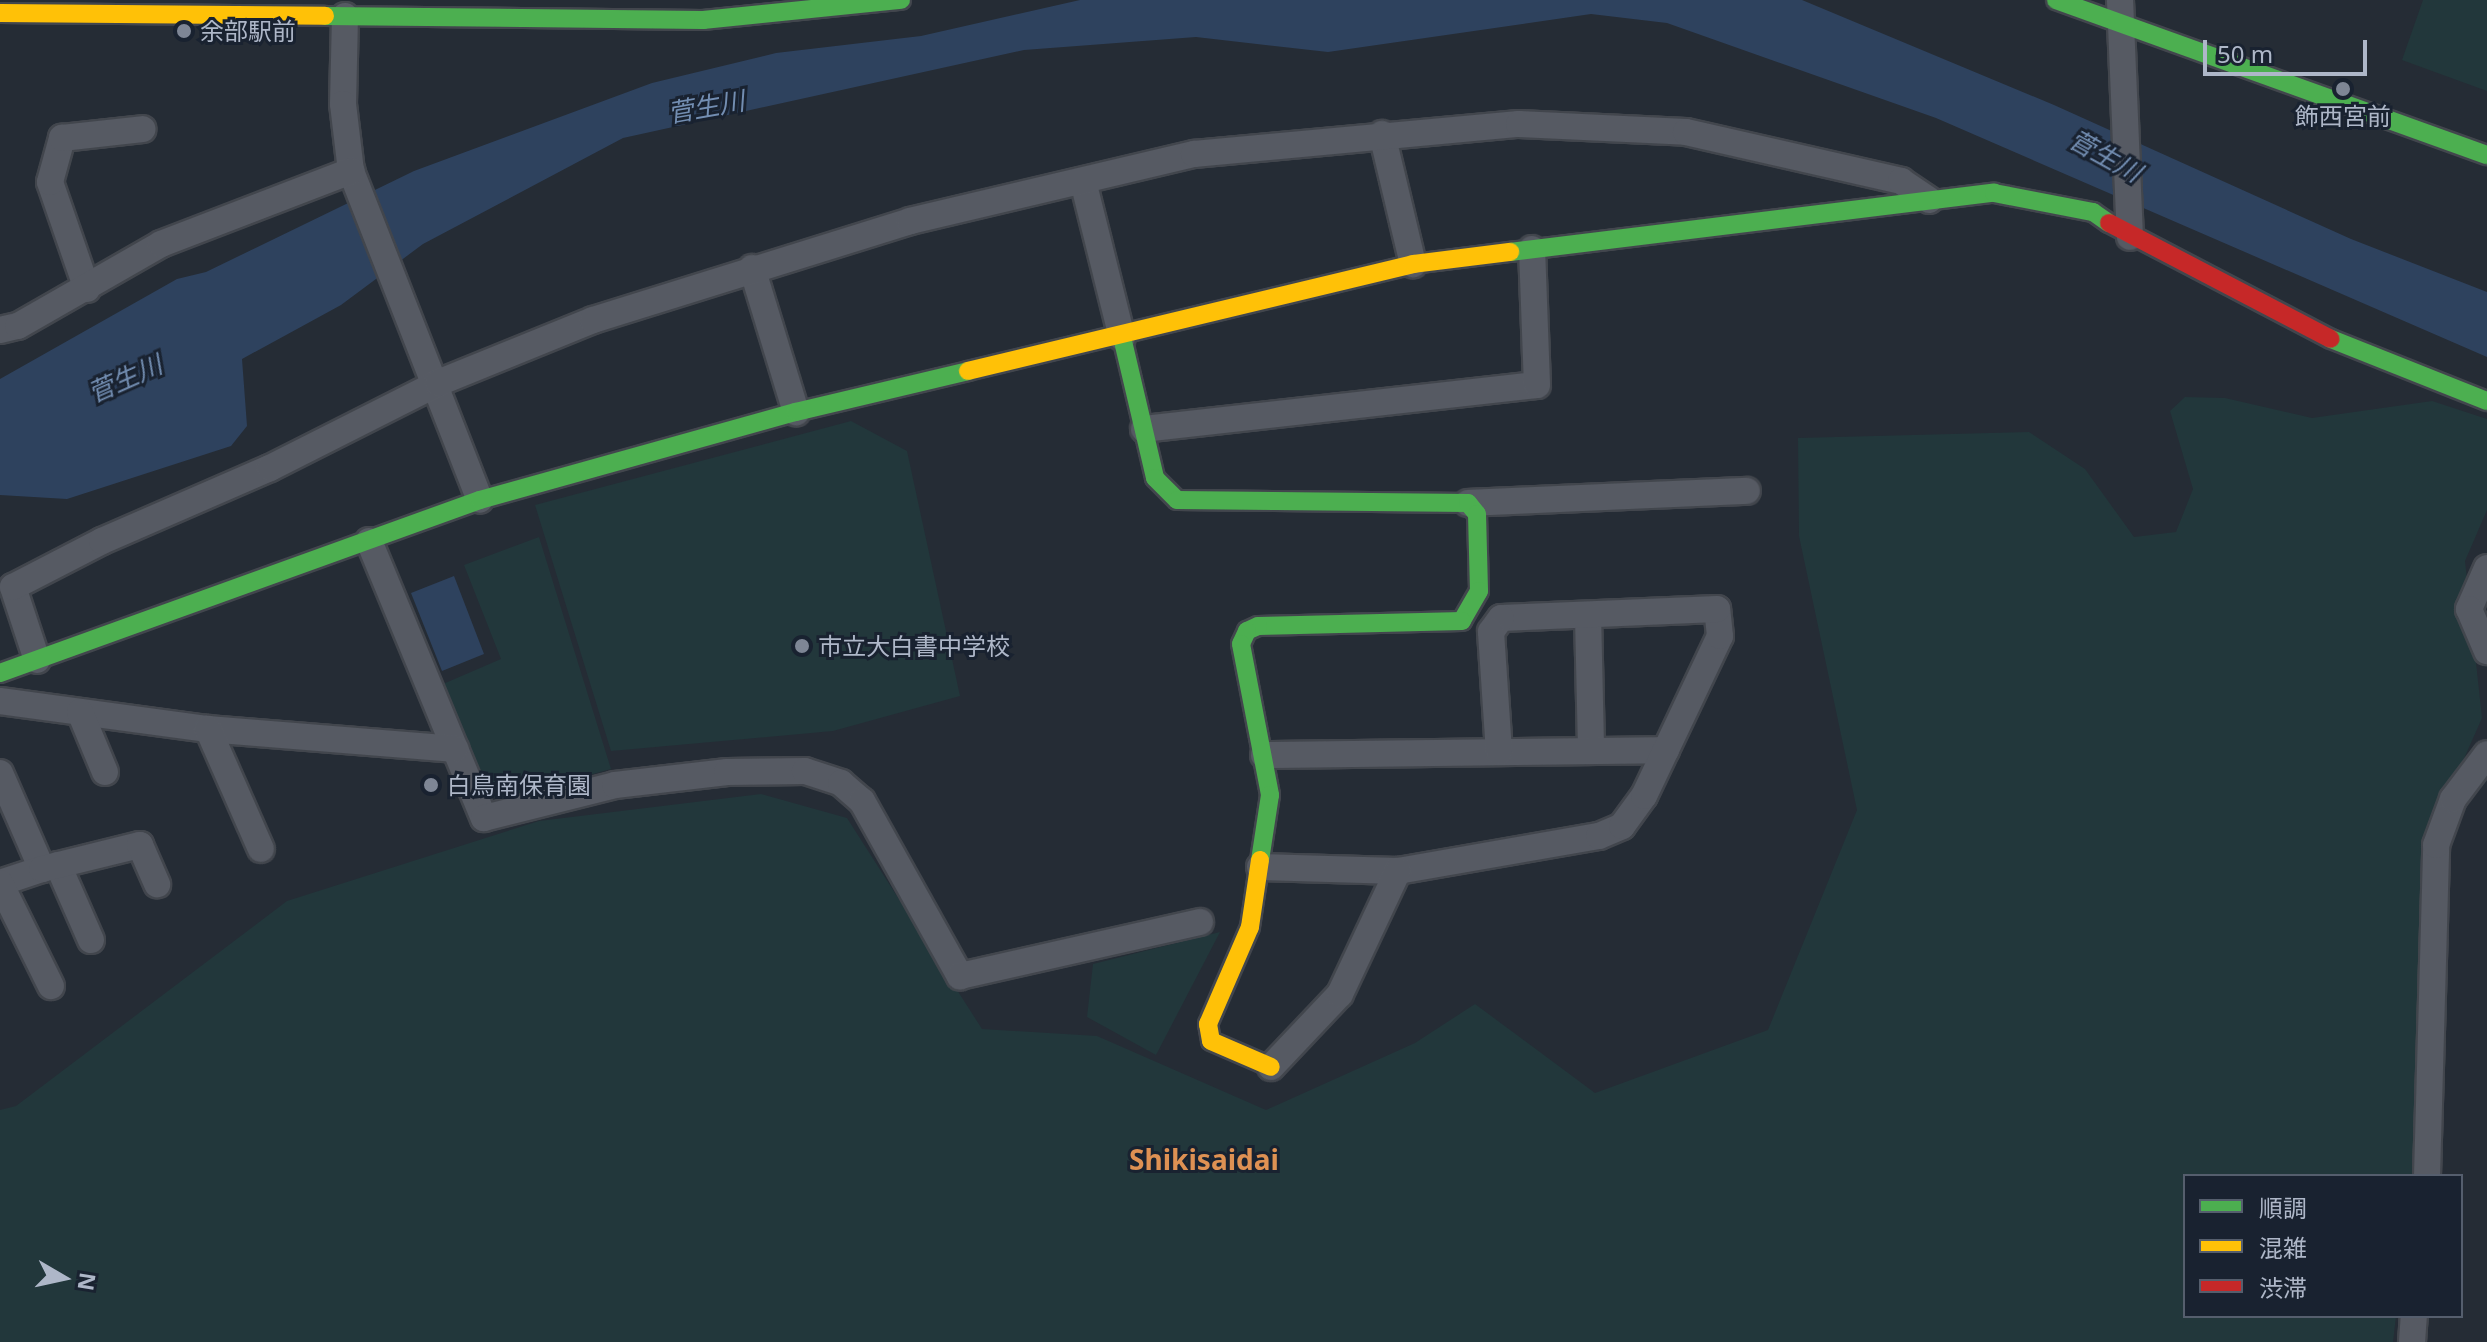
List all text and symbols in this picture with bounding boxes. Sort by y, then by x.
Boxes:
place label: 余部駅前 [200,17,296,45]
marker: 余部駅前 [175,22,193,40]
scale bar [2207,24,2371,74]
text: 50 m [2217,37,2273,70]
marker: 飾西宮前 [2334,80,2352,98]
water label: 菅生川 [665,85,747,129]
place label: 飾西宮前 [2295,102,2391,130]
water label: 菅生川 [2063,123,2147,189]
water label: 菅生川 [83,349,167,409]
place label: 市立大白書中学校 [818,632,1010,660]
marker: 市立大白書中学校 [793,637,811,655]
place label: 白鳥南保育園 [447,771,591,799]
marker: 白鳥南保育園 [422,776,440,794]
district label: Shikisaidai [1129,1142,1279,1176]
legend [2183,1174,2463,1318]
text: 順調 [2259,1191,2307,1224]
text: 混雑 [2259,1231,2307,1264]
north arrow [24,1238,104,1318]
text: N [71,1271,104,1293]
text: 渋滞 [2259,1271,2307,1304]

